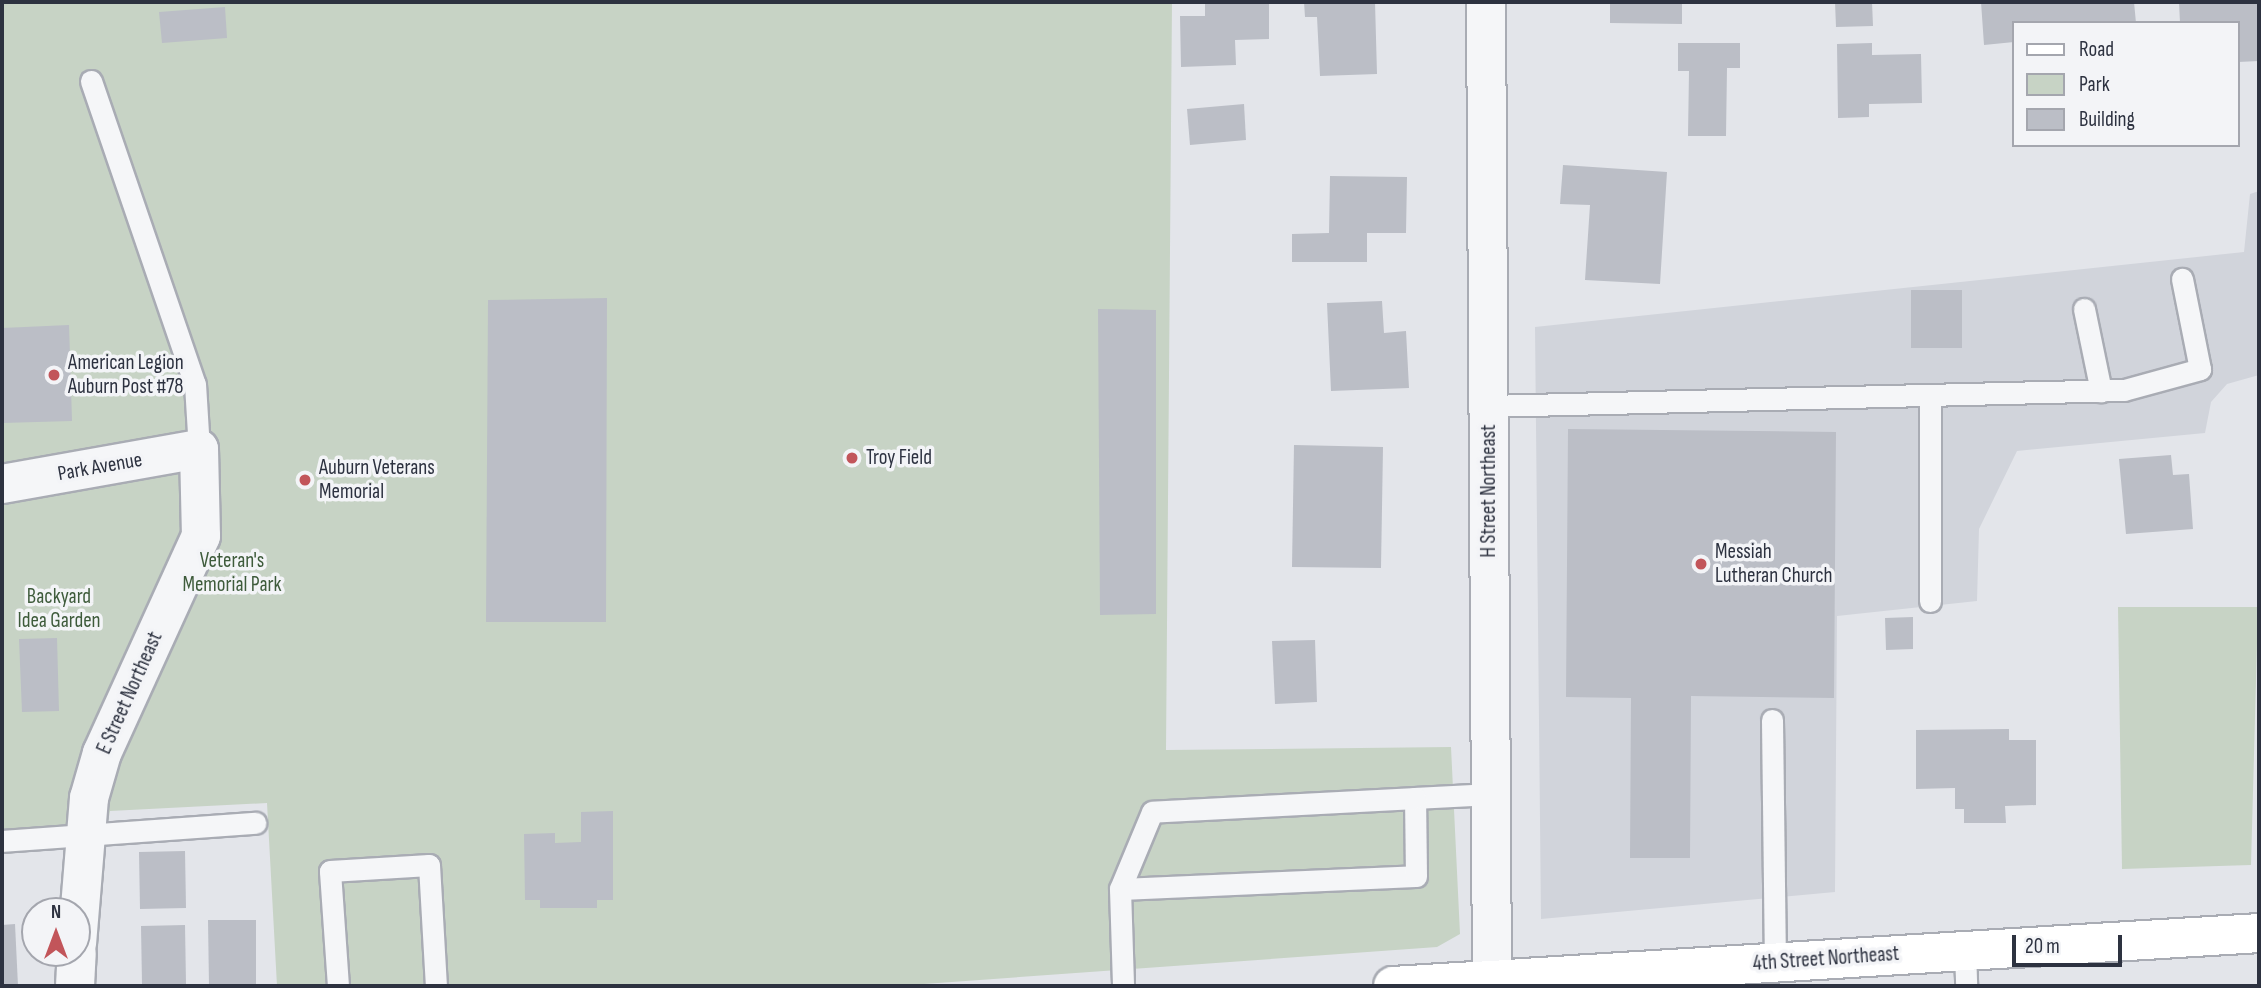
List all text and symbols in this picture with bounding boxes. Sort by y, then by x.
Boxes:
legend [2012,21,2240,147]
text: Road [2079,37,2114,62]
text: Park [2079,72,2110,97]
text: Building [2079,107,2135,132]
place label: American Legion Auburn Post #78 [68,350,184,400]
marker: American Legion Auburn Post #78 [46,367,62,383]
street label: H Street Northeast [1476,424,1502,558]
place label: Troy Field [866,445,932,471]
street label: Park Avenue [56,447,144,487]
marker: Troy Field [844,450,860,466]
place label: Auburn Veterans Memorial [319,455,435,505]
marker: Auburn Veterans Memorial [297,472,313,488]
place label: Messiah Lutheran Church [1715,539,1833,589]
park label: Veteran's Memorial Park [182,548,282,598]
marker: Messiah Lutheran Church [1693,556,1709,572]
park label: Backyard Idea Garden [17,584,101,634]
street label: E Street Northeast [92,628,168,758]
north arrow [21,897,91,967]
text: N [51,901,61,924]
scale bar [2016,922,2126,966]
text: 20 m [2025,934,2060,959]
street label: 4th Street Northeast [1752,941,1900,977]

